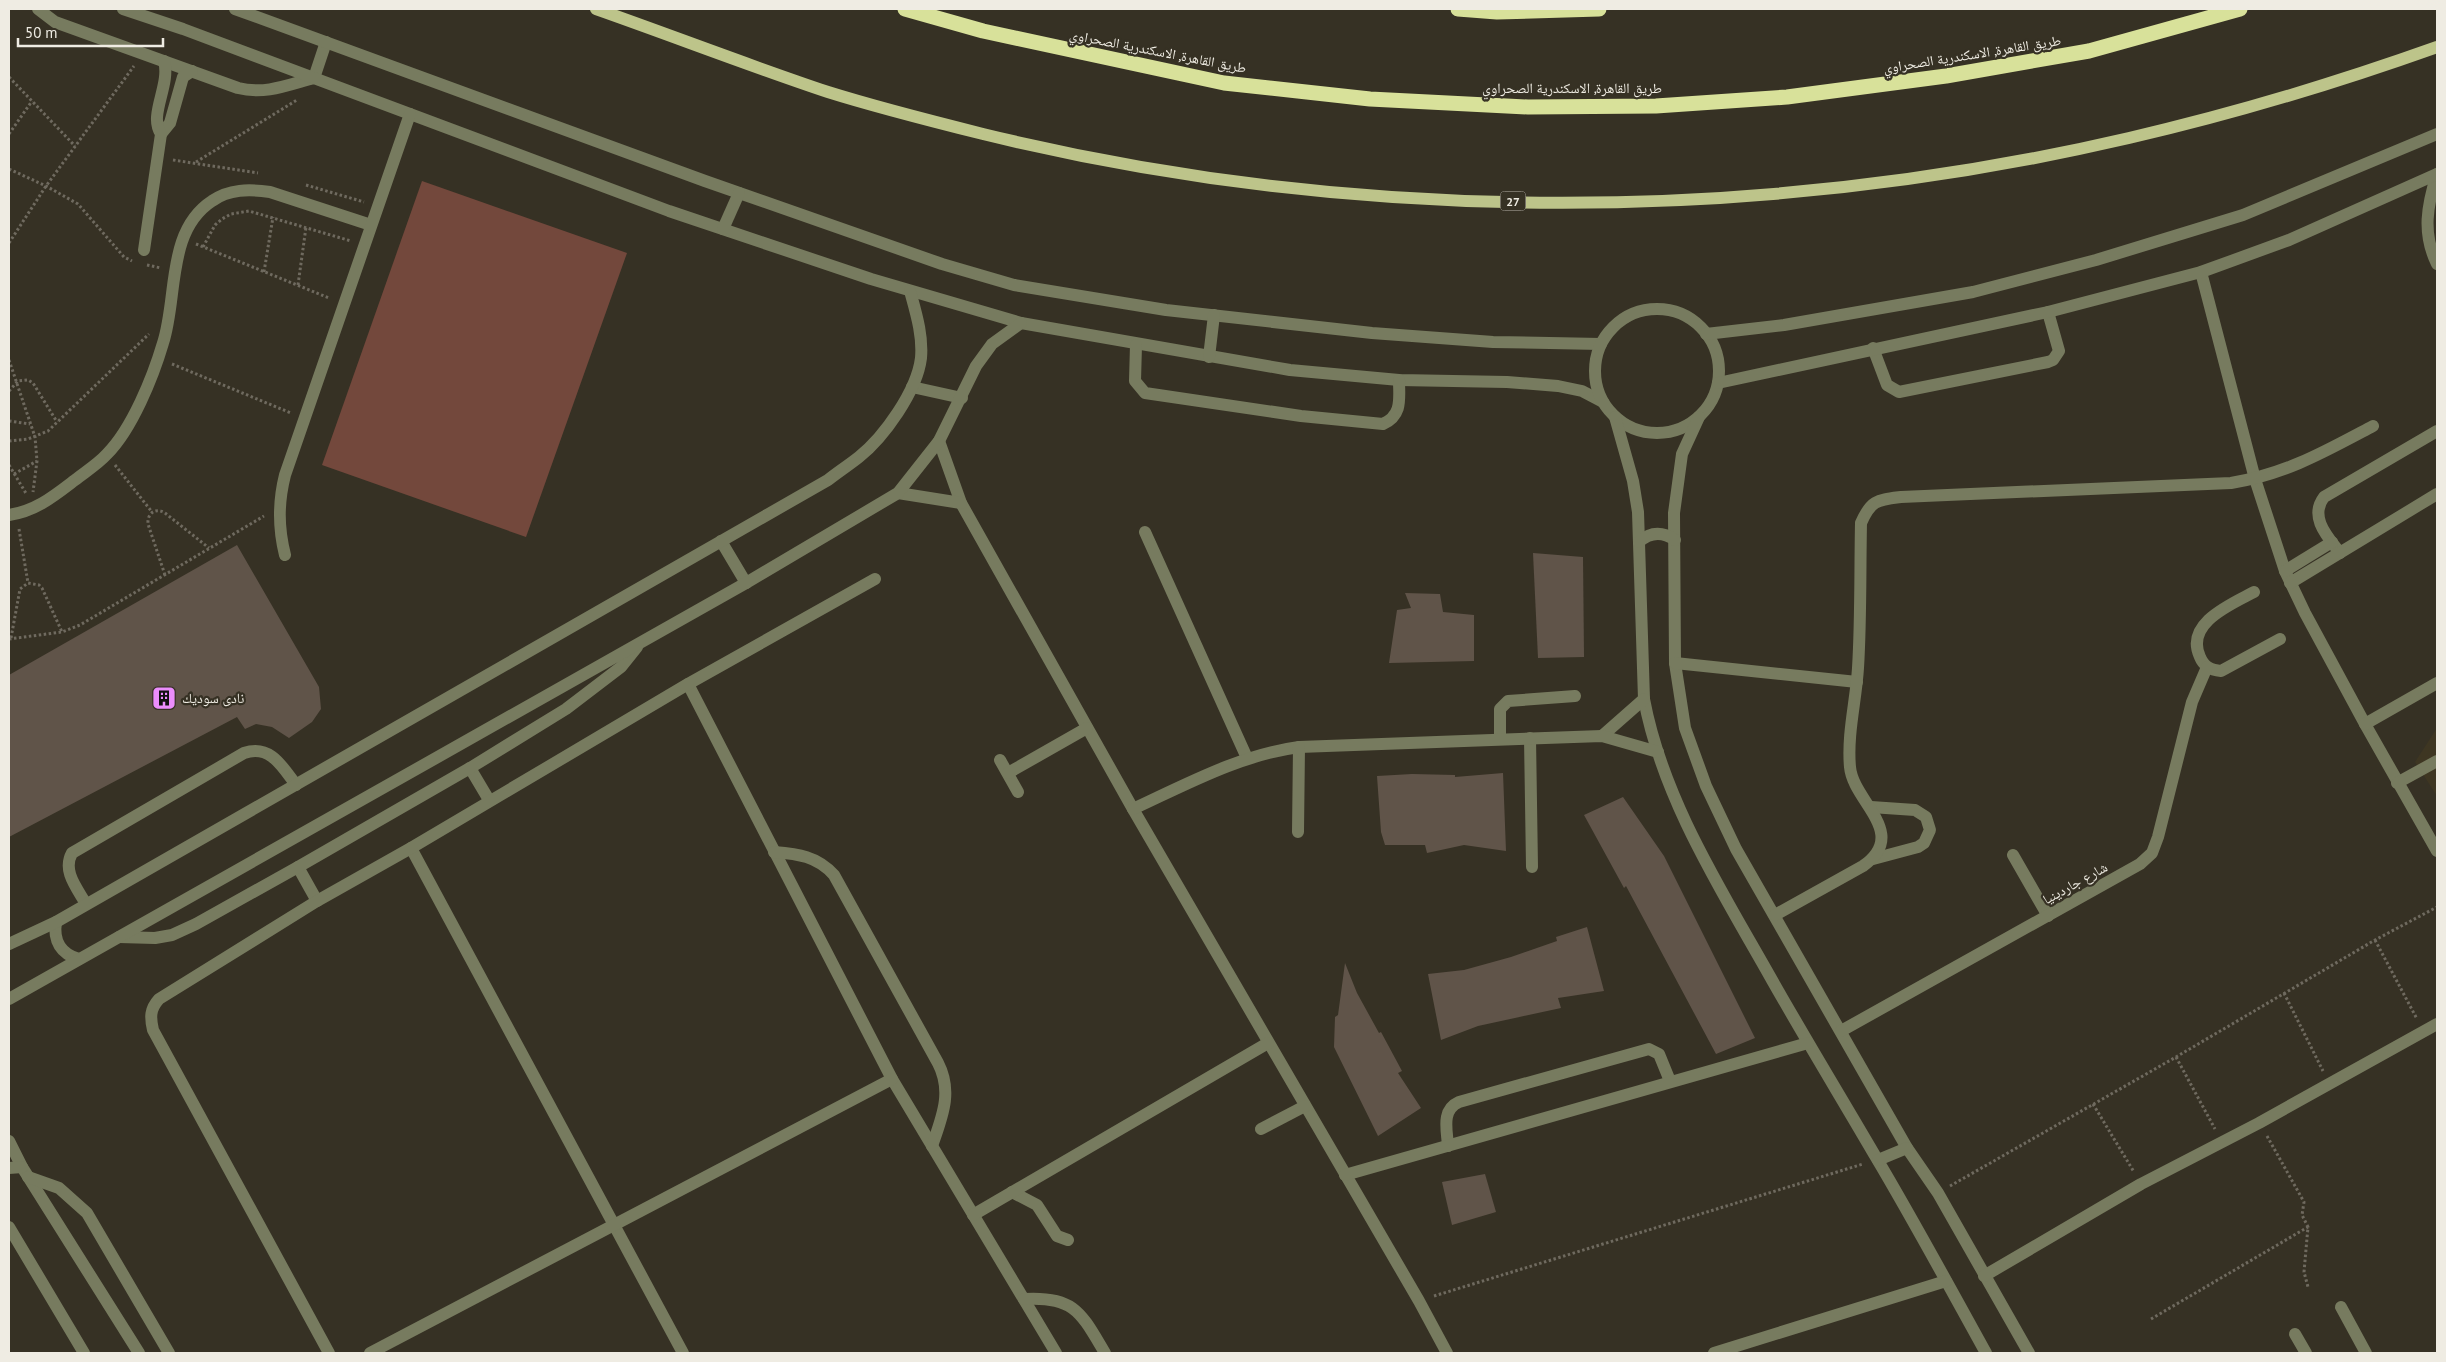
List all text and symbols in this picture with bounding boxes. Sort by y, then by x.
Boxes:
scale bar [18,15,162,47]
text: 50 m [25,23,58,42]
street label: طريق القاهرة, الاسكندرية الصحراوي [1068,25,1248,80]
street label: طريق القاهرة, الاسكندرية الصحراوي [1882,31,2063,79]
street label: طريق القاهرة, الاسكندرية الصحراوي [1482,79,1662,100]
road number: 27 [1500,192,1526,210]
building icon: نادى سوديك [151,685,177,711]
place label: نادى سوديك [182,689,244,707]
street label: شارع جاردينيا [2039,858,2111,909]

